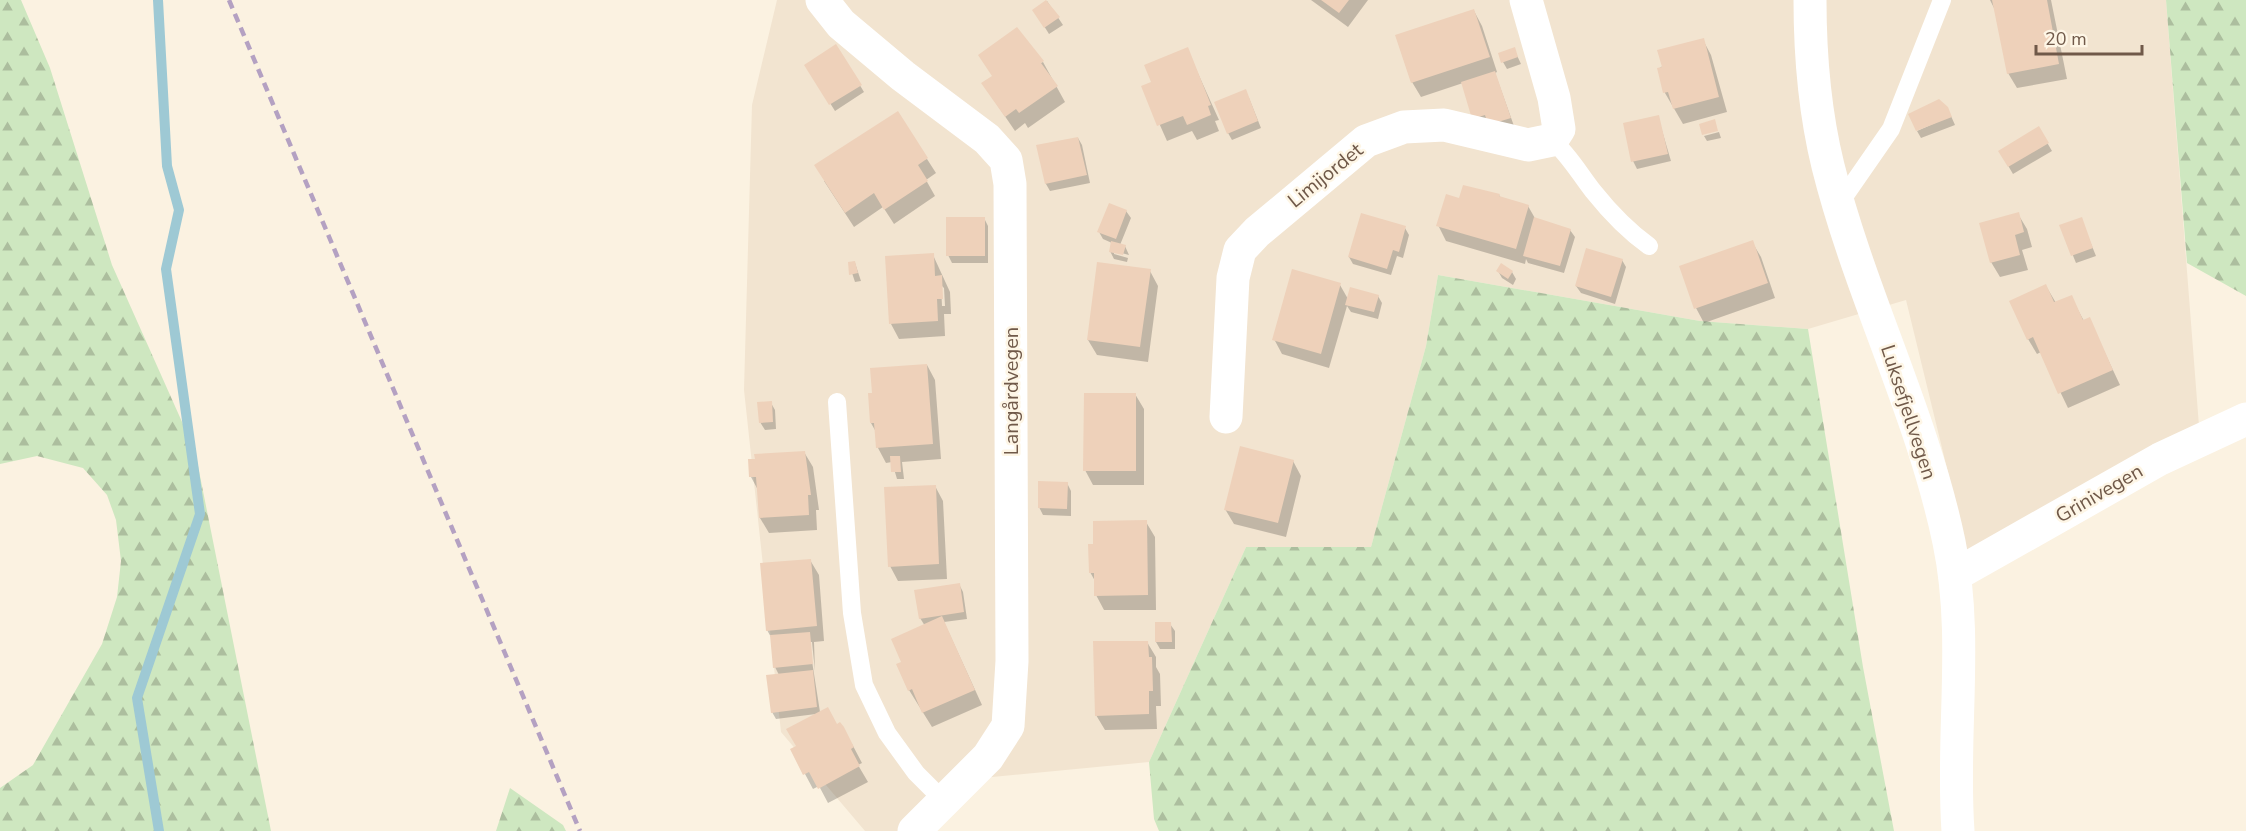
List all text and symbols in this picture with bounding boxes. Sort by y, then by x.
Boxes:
scale bar [2036,18,2142,56]
text: 20 m [2045,27,2087,51]
street label: Limijordet [1282,136,1369,214]
street label: Langårdvegen [998,327,1025,455]
street label: Luksefjellvegen [1874,341,1943,483]
street label: Grinivegen [2051,458,2148,529]

